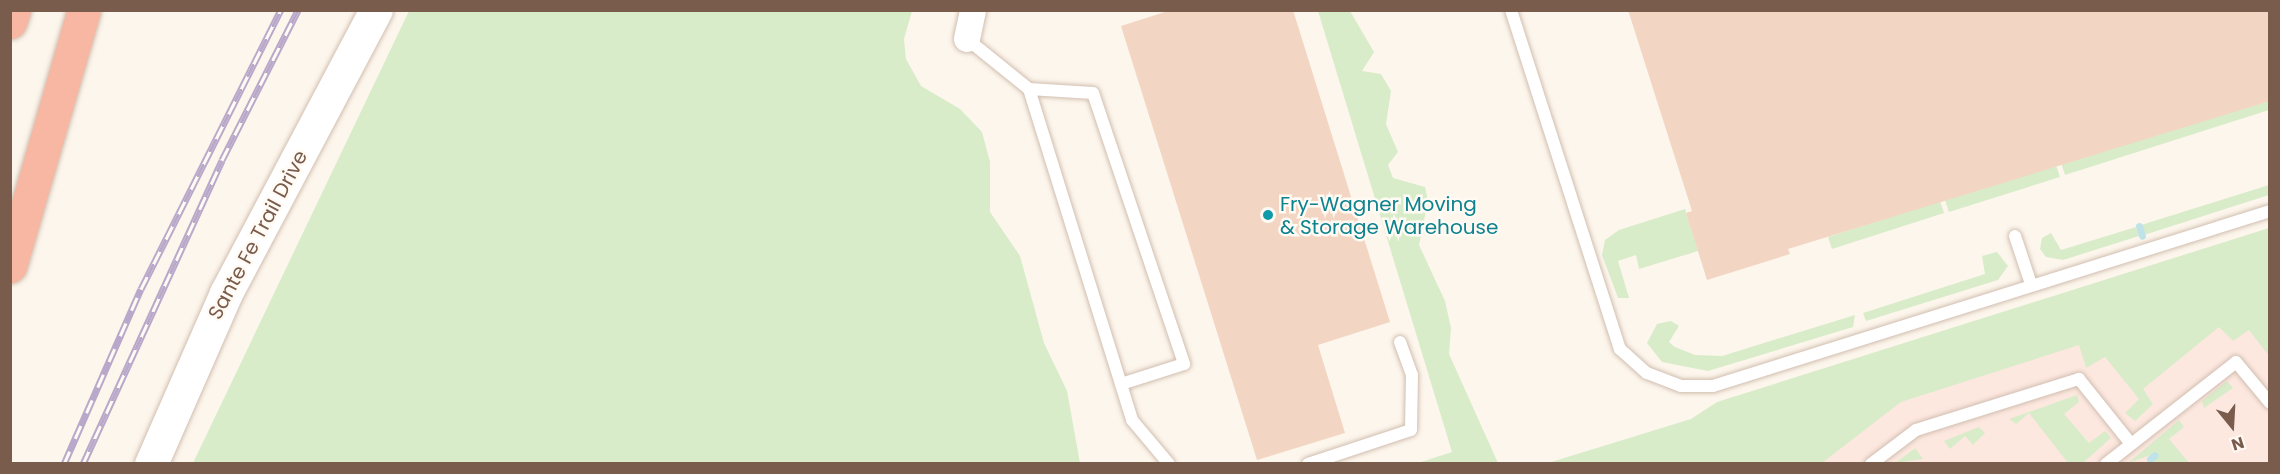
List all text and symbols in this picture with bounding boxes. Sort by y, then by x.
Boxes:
street label: Sante Fe Trail Drive [203,146,313,324]
place label: Fry-Wagner Moving & Storage Warehouse [1280,192,1498,239]
marker: Fry-Wagner Moving & Storage Warehouse [1261,208,1275,222]
north arrow [2202,396,2262,456]
text: N [2228,431,2247,456]

